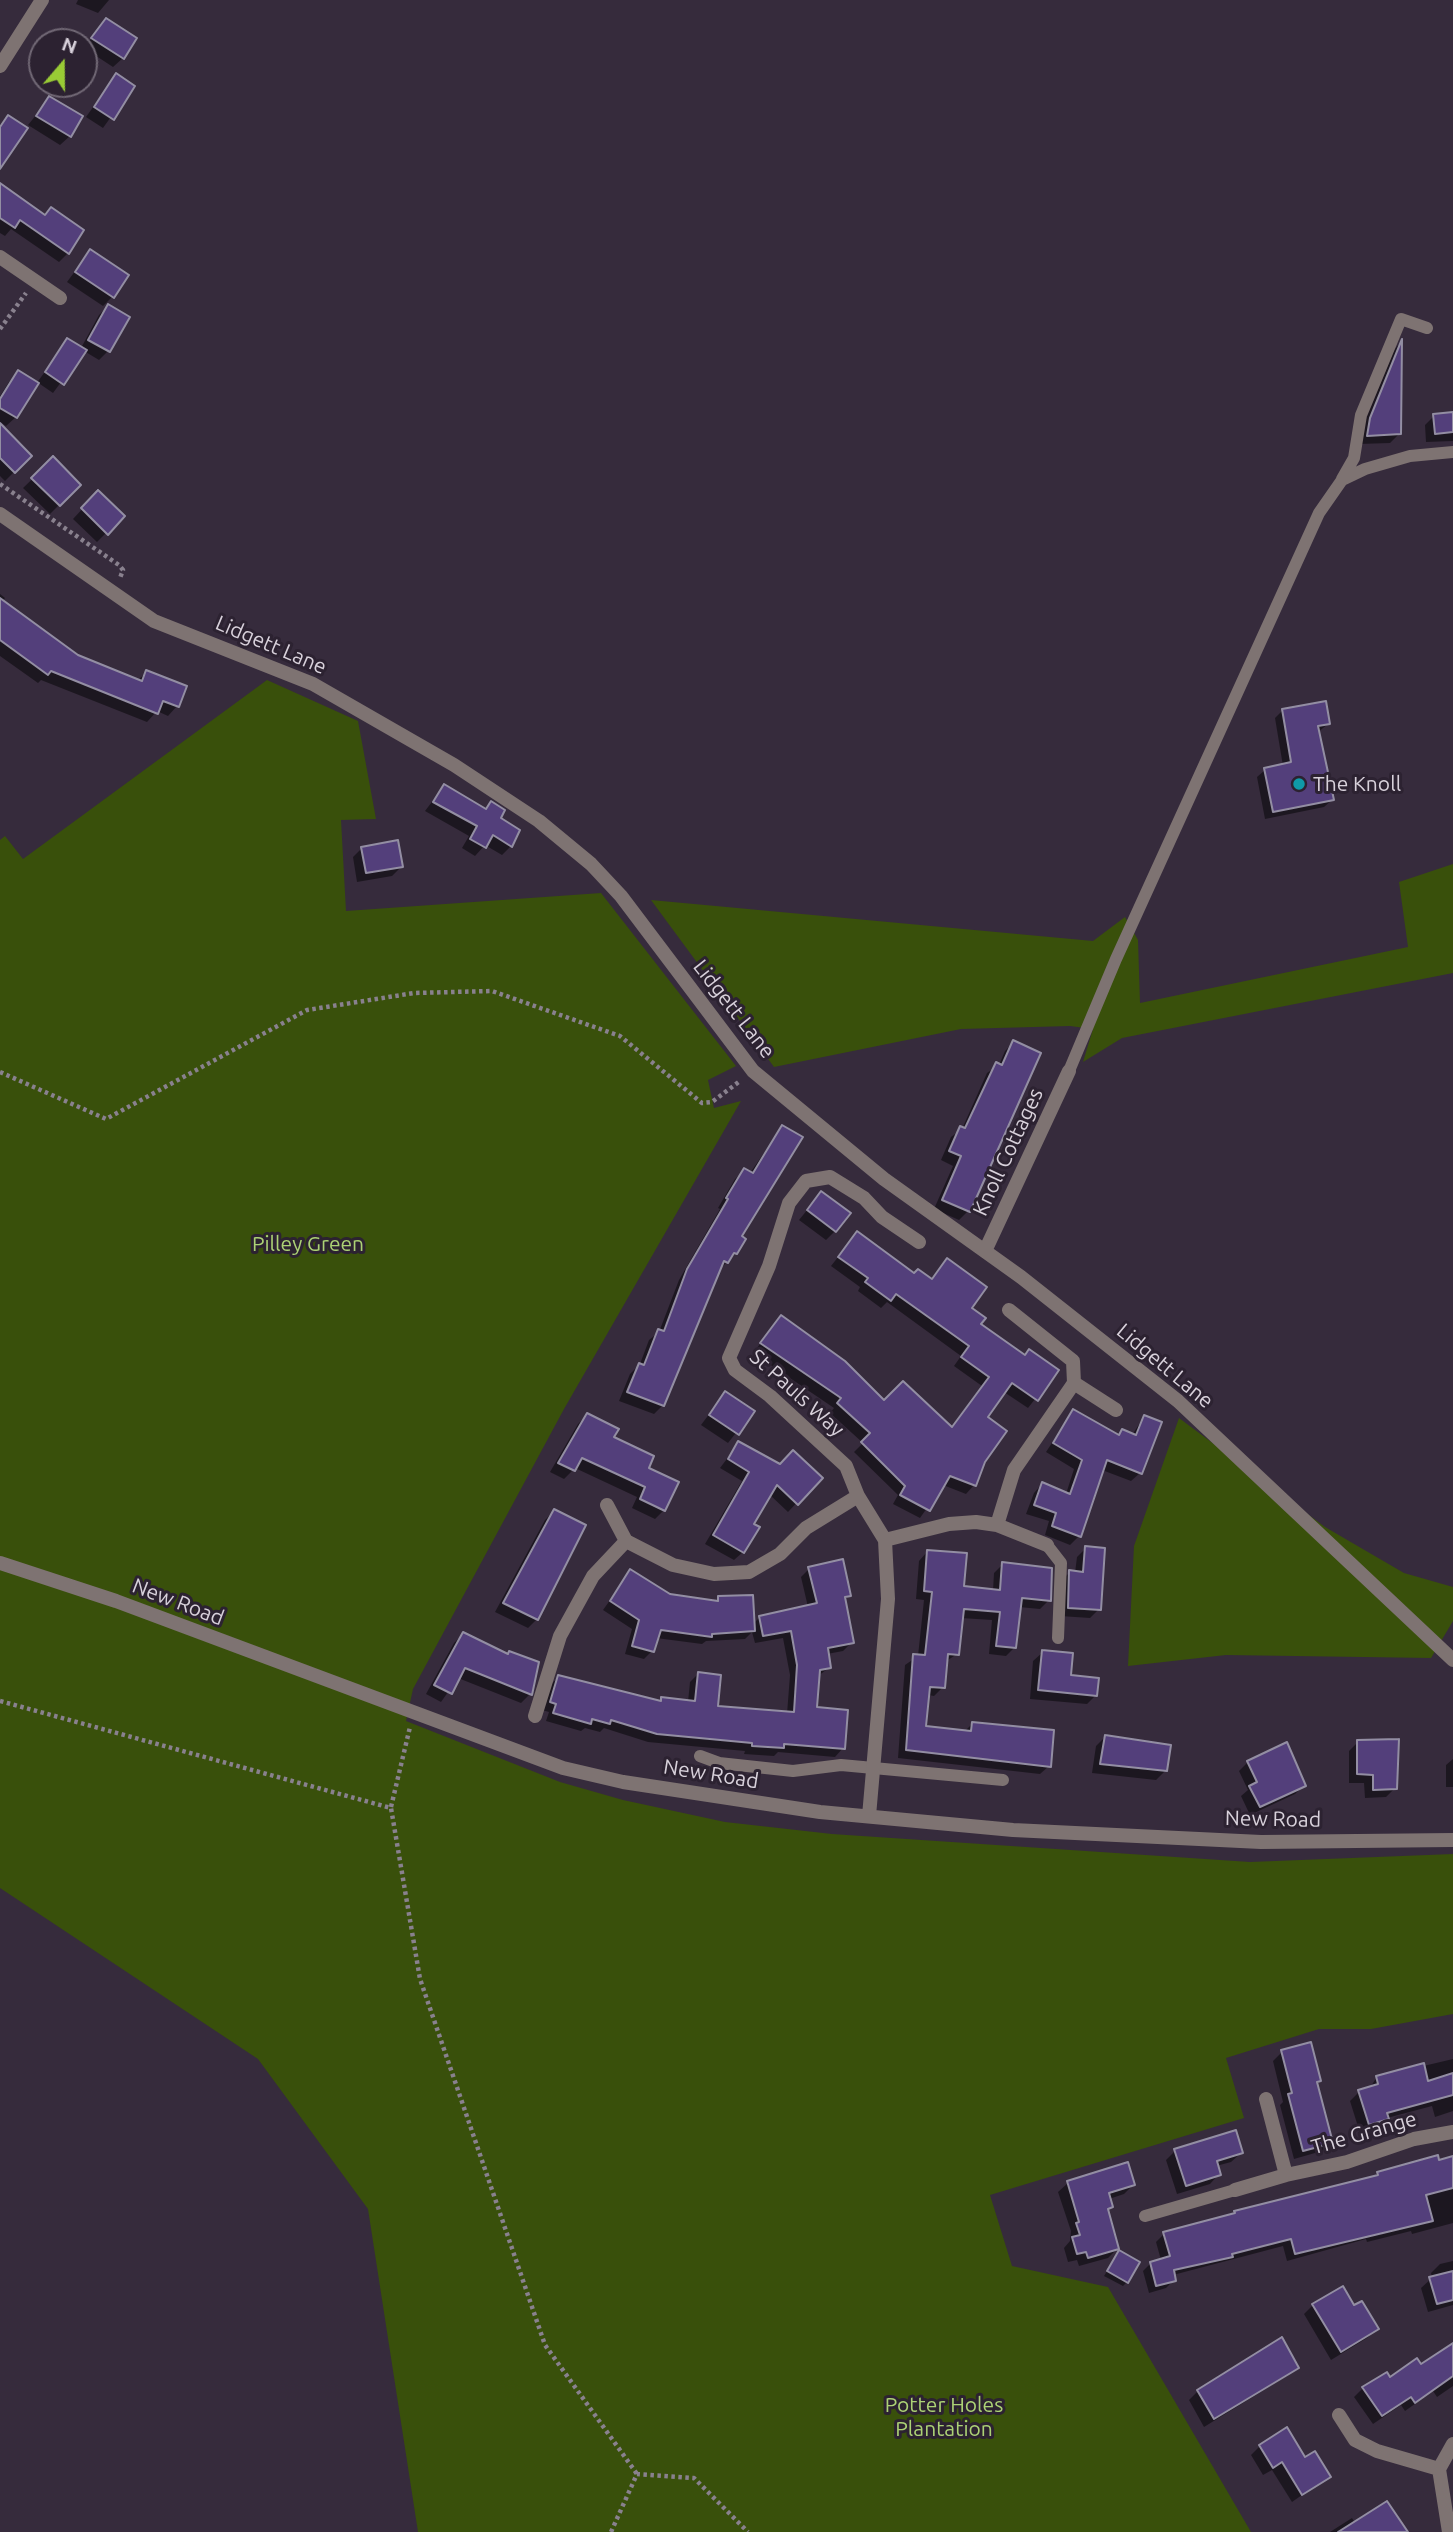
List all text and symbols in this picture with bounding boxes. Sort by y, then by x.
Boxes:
north arrow [28,28,98,98]
text: N [59,32,80,58]
street label: Lidgett Lane [212,610,330,680]
place label: The Knoll [1313,771,1401,797]
marker: The Knoll [1291,776,1307,792]
street label: Lidgett Lane [688,955,780,1063]
street label: Knoll Cottages [967,1084,1049,1220]
park label: Pilley Green [252,1231,364,1257]
street label: Lidgett Lane [1112,1318,1218,1414]
street label: St Pauls Way [745,1344,849,1442]
street label: New Road [129,1573,227,1631]
street label: New Road [662,1754,760,1794]
street label: New Road [1225,1806,1321,1832]
street label: The Grange [1308,2106,1420,2160]
park label: Potter Holes Plantation [885,2392,1003,2442]

